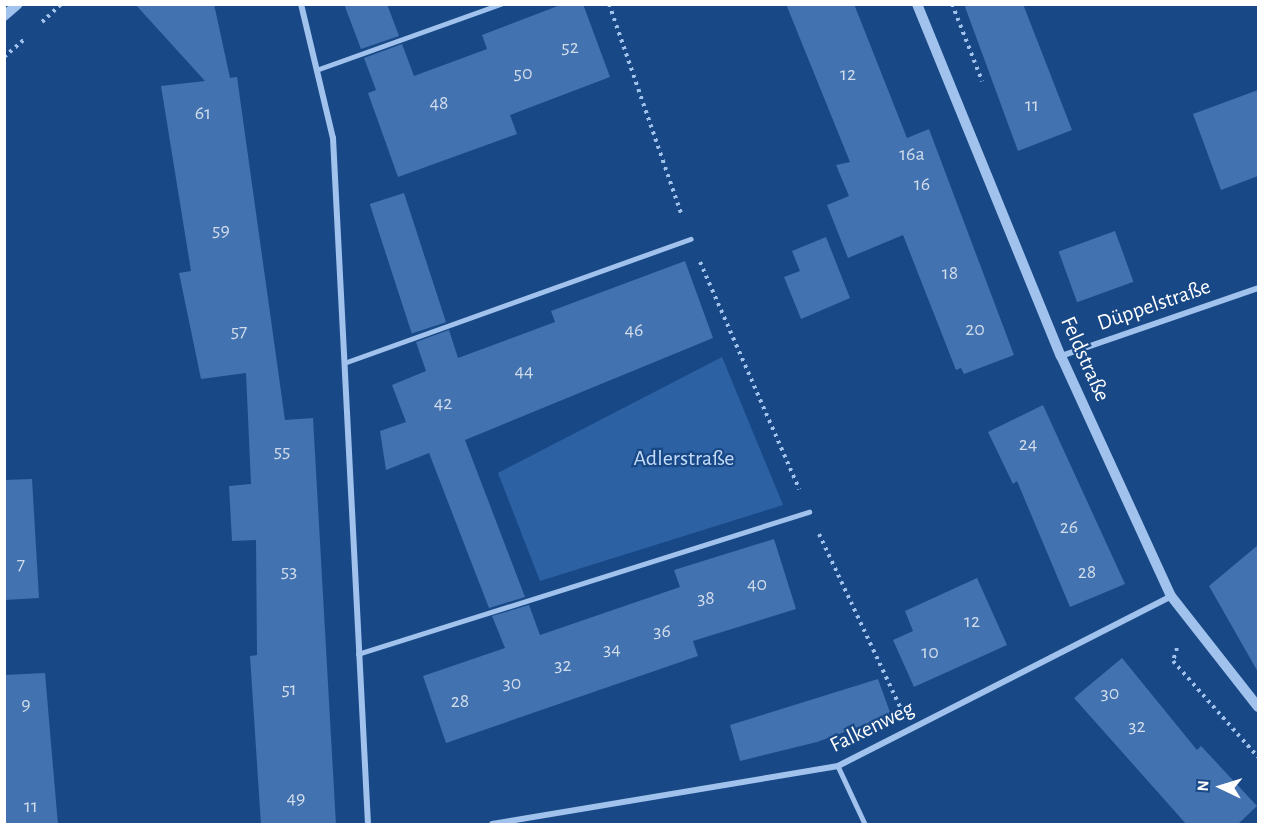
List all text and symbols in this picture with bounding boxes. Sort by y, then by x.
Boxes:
house number: 52 [561,35,579,59]
house number: 50 [514,61,532,85]
house number: 12 [840,62,856,86]
house number: 48 [429,91,449,115]
house number: 11 [1025,93,1039,117]
house number: 61 [195,101,211,125]
house number: 16a [899,142,925,166]
house number: 16 [914,172,930,196]
house number: 59 [212,218,230,242]
house number: 18 [942,261,958,285]
street label: Düppelstraße [1094,273,1214,337]
street label: Feldstraße [1055,312,1115,406]
house number: 20 [965,317,985,341]
house number: 46 [624,318,644,342]
house number: 57 [231,319,247,343]
house number: 44 [514,359,534,383]
house number: 42 [434,391,452,415]
house number: 24 [1019,432,1037,456]
house number: 55 [274,439,290,463]
park label: Adlerstraße [634,446,734,472]
house number: 26 [1060,515,1078,539]
house number: 7 [17,552,25,576]
house number: 53 [281,559,297,583]
house number: 28 [1078,560,1096,584]
house number: 40 [747,572,767,596]
house number: 38 [697,586,715,610]
house number: 12 [964,609,980,633]
house number: 36 [653,619,671,643]
house number: 34 [603,637,621,661]
house number: 10 [921,640,939,664]
house number: 32 [554,653,572,677]
house number: 30 [503,671,521,695]
house number: 51 [281,677,297,701]
house number: 30 [1101,681,1119,705]
house number: 28 [451,689,469,713]
house number: 9 [21,692,31,716]
street label: Falkenweg [826,695,918,759]
house number: 32 [1128,714,1146,738]
north arrow [1191,757,1251,817]
text: N [1195,780,1211,792]
house number: 49 [286,786,306,810]
house number: 11 [24,794,38,818]

